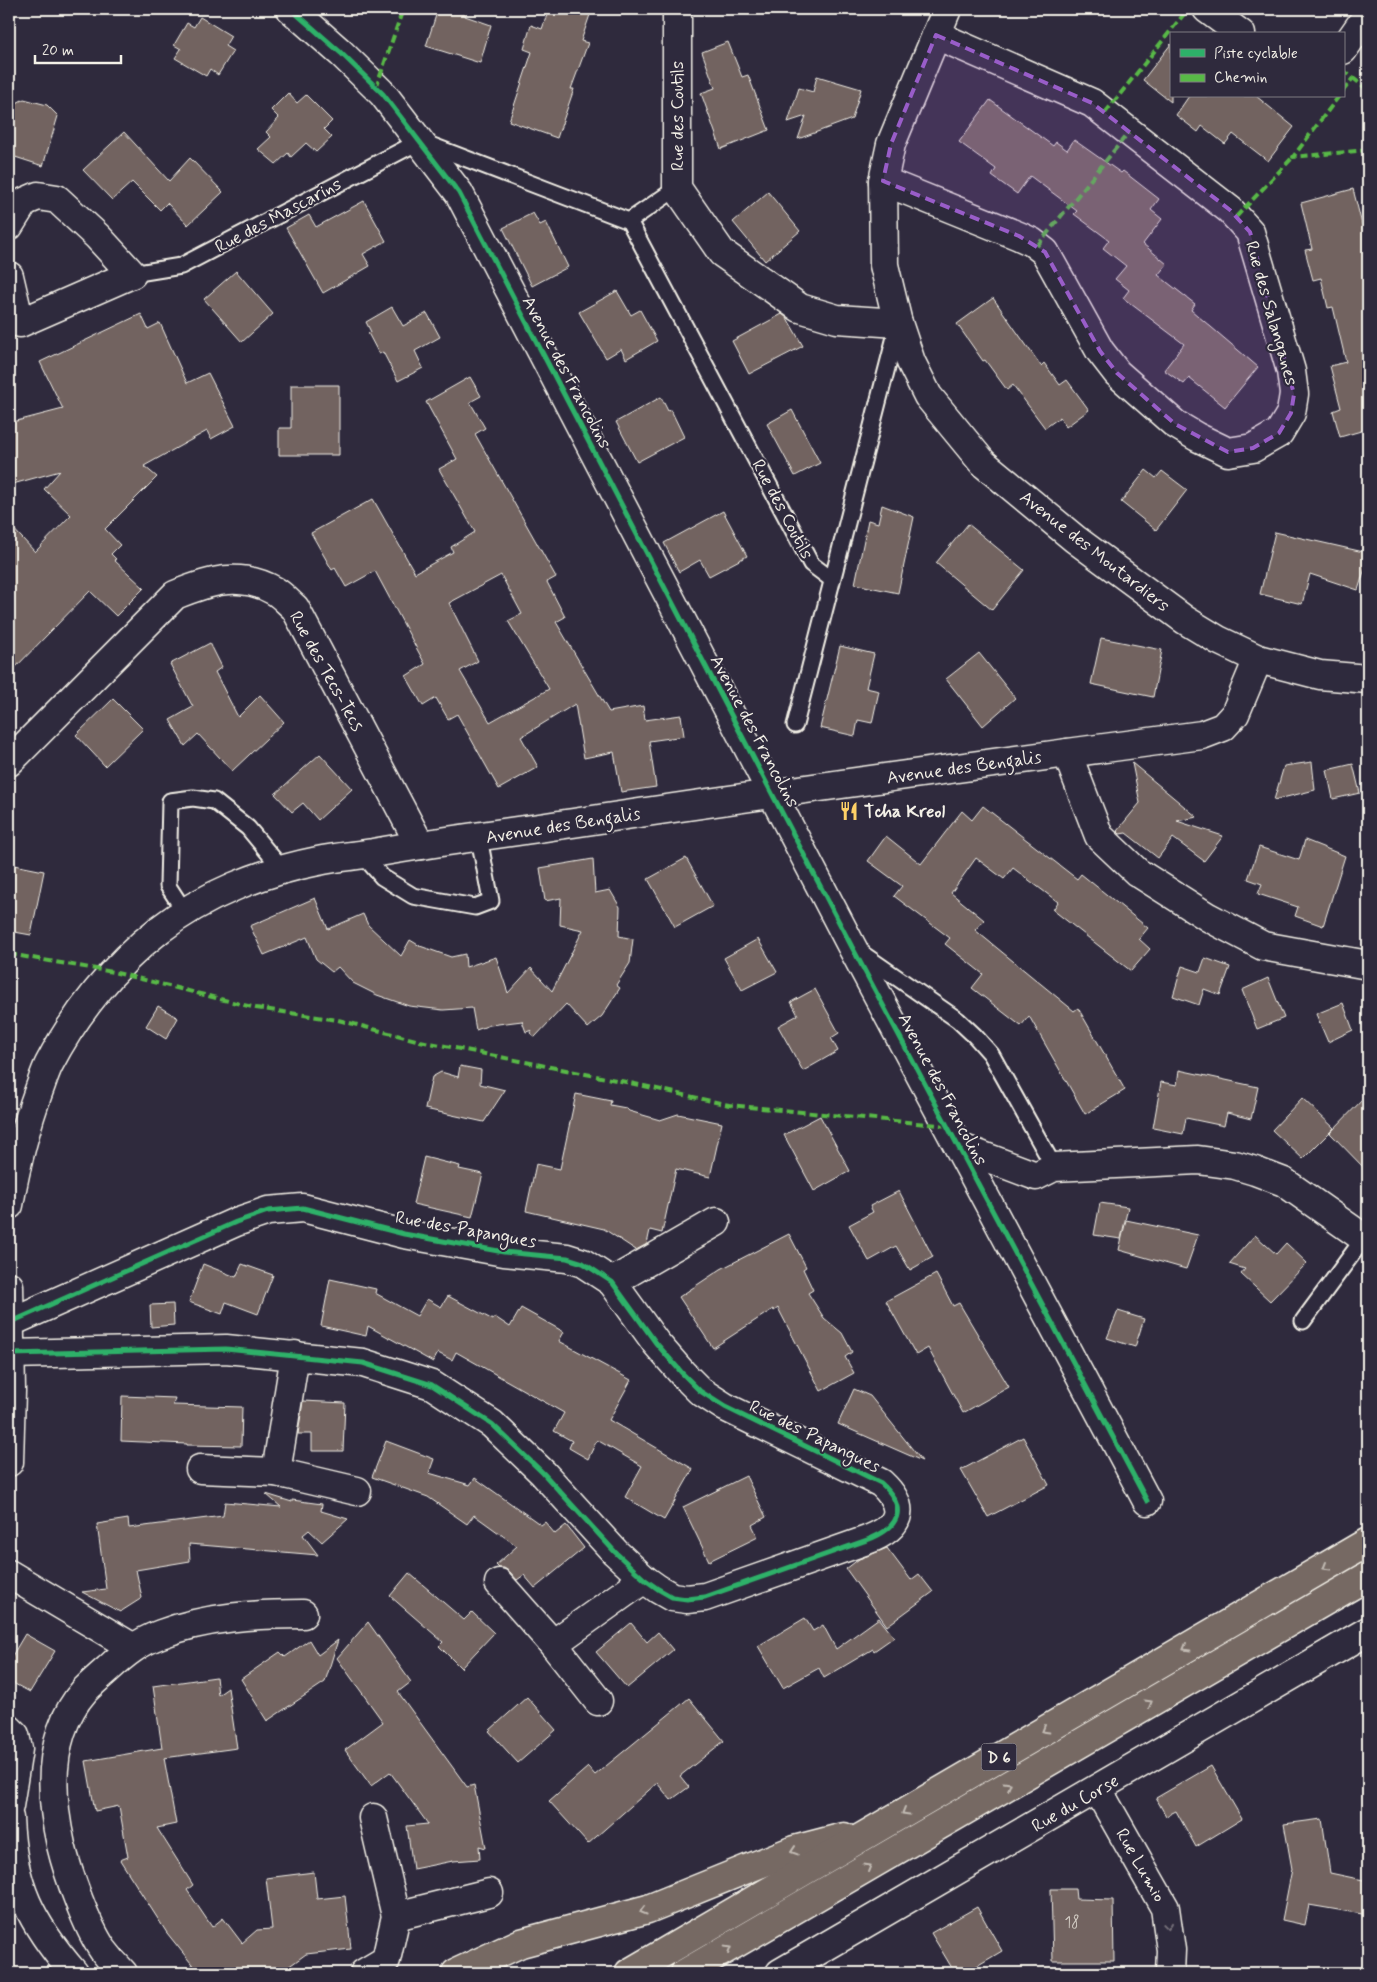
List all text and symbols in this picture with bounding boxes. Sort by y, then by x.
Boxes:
scale bar [35,32,121,64]
legend [1170,32,1344,98]
text: 20 m [42,41,74,61]
text: Piste cyclable [1214,44,1298,64]
street label: Rue des Coutils [666,61,690,171]
text: Chemin [1214,68,1267,88]
street label: Rue des Mascarins [211,172,346,259]
street label: Rue des Salanganes [1238,238,1303,389]
street label: Avenue des Francolins [516,292,616,453]
street label: Rue des Coutils [746,455,819,564]
street label: Avenue des Moutardiers [1014,486,1174,618]
street label: Rue des Tecs-Tecs [283,607,369,736]
street label: Avenue des Francolins [704,651,804,812]
street label: Avenue des Bengalis [885,745,1043,793]
restaurant icon: Tcha Kreol [838,800,860,822]
place label: Tcha Kreol [864,800,945,824]
street label: Avenue des Bengalis [484,802,643,852]
street label: Avenue des Francolins [892,1009,992,1170]
street label: Rue des Papangues [393,1206,538,1255]
street label: Rue des Papangues [745,1395,884,1480]
one-way arrow [1323,1560,1332,1570]
one-way arrow [1182,1642,1191,1652]
one-way arrow [1143,1700,1152,1710]
one-way arrow [1042,1724,1051,1734]
road number: D 6 [982,1744,1016,1770]
street label: Rue du Corse [1027,1769,1124,1839]
one-way arrow [1003,1782,1012,1792]
one-way arrow [901,1806,910,1816]
street label: Rue Lumio [1109,1824,1171,1907]
one-way arrow [790,1845,799,1855]
one-way arrow [862,1863,871,1873]
one-way arrow [639,1905,648,1915]
house number: 18 [1065,1913,1079,1933]
one-way arrow [1162,1922,1173,1930]
one-way arrow [722,1945,731,1955]

